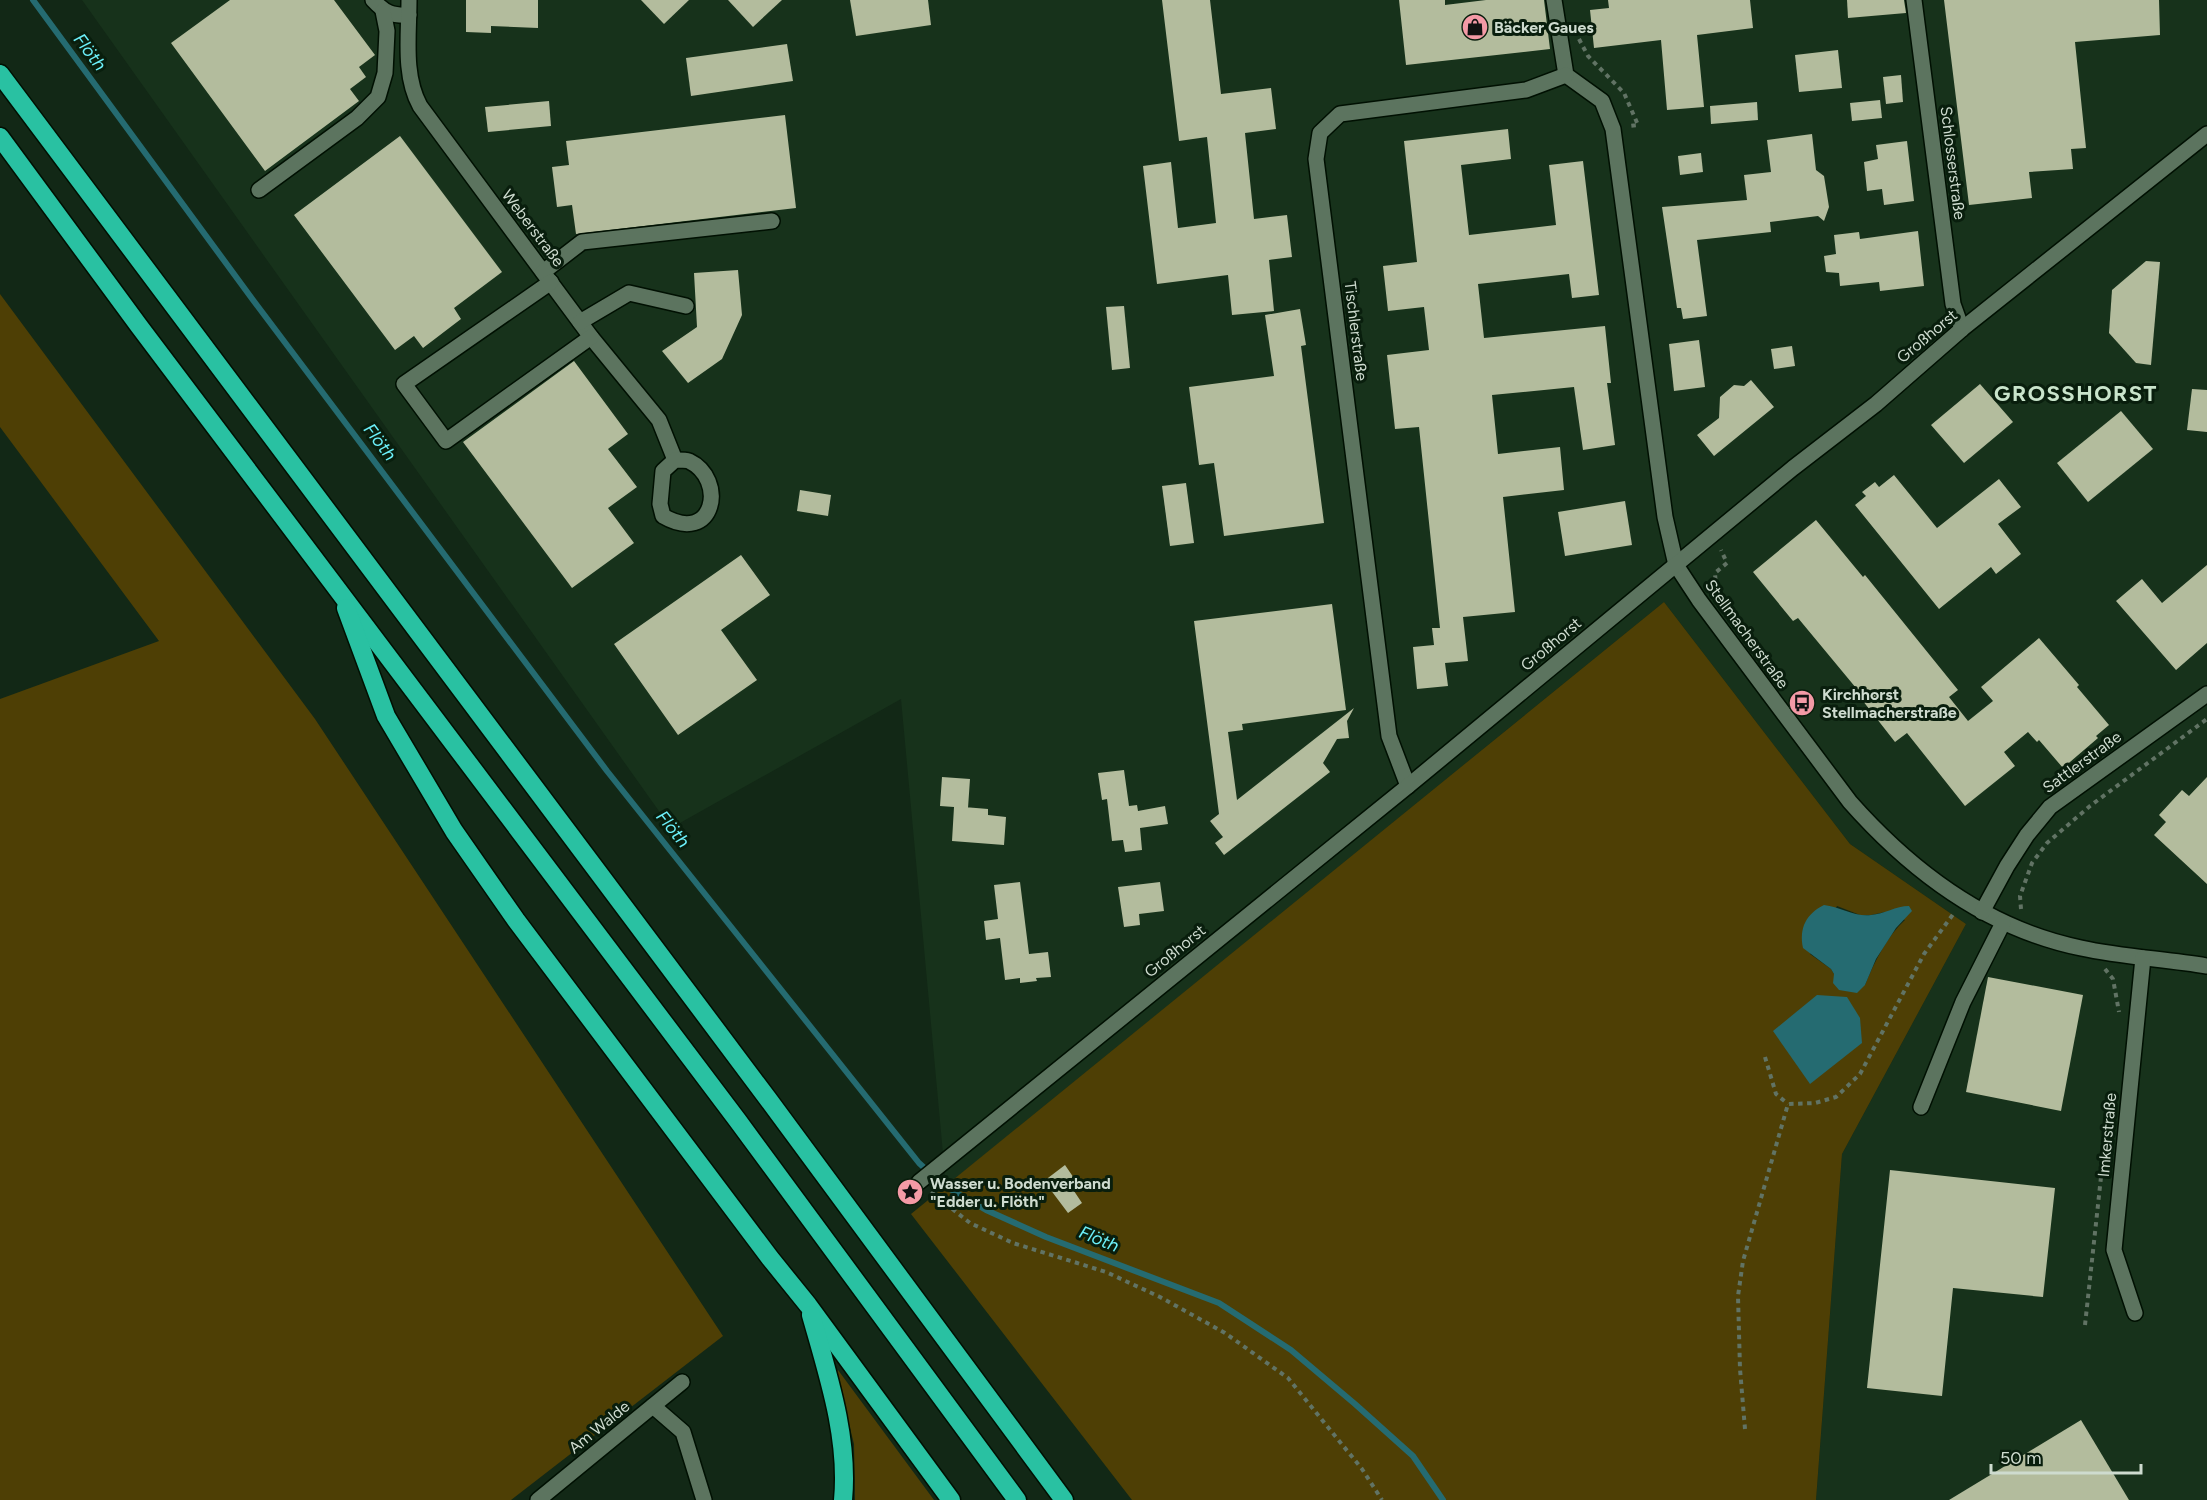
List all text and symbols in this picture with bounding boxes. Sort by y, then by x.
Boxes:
shop icon: Bäcker Gaues [1460,12,1490,42]
place label: Bäcker Gaues [1494,18,1594,37]
water label: Flöth [69,29,111,75]
street label: Schlosserstraße [1937,105,1969,221]
street label: Weberstraße [498,186,568,271]
street label: Tischlerstraße [1340,280,1372,382]
street label: Großhorst [1893,305,1961,367]
district label: GROSSHORST [1994,380,2158,407]
water label: Flöth [359,419,401,465]
street label: Stellmacherstraße [1701,576,1793,692]
street label: Großhorst [1517,613,1585,675]
place label: Kirchhorst Stellmacherstraße [1822,685,1957,722]
bus stop icon: Kirchhorst Stellmacherstraße [1787,688,1817,718]
street label: Sattlerstraße [2039,727,2125,797]
water label: Flöth [651,806,695,852]
street label: Großhorst [1141,921,1209,981]
street label: Imkerstraße [2094,1092,2120,1178]
place label: Wasser u. Bodenverband "Edder u. Flöth" [930,1174,1111,1211]
place icon: Wasser u. Bodenverband "Edder u. Flöth" [895,1177,925,1207]
water label: Flöth [1076,1221,1122,1257]
street label: Am Walde [565,1397,634,1457]
scale bar [1991,1437,2141,1475]
text: 50 m [2000,1447,2042,1469]

